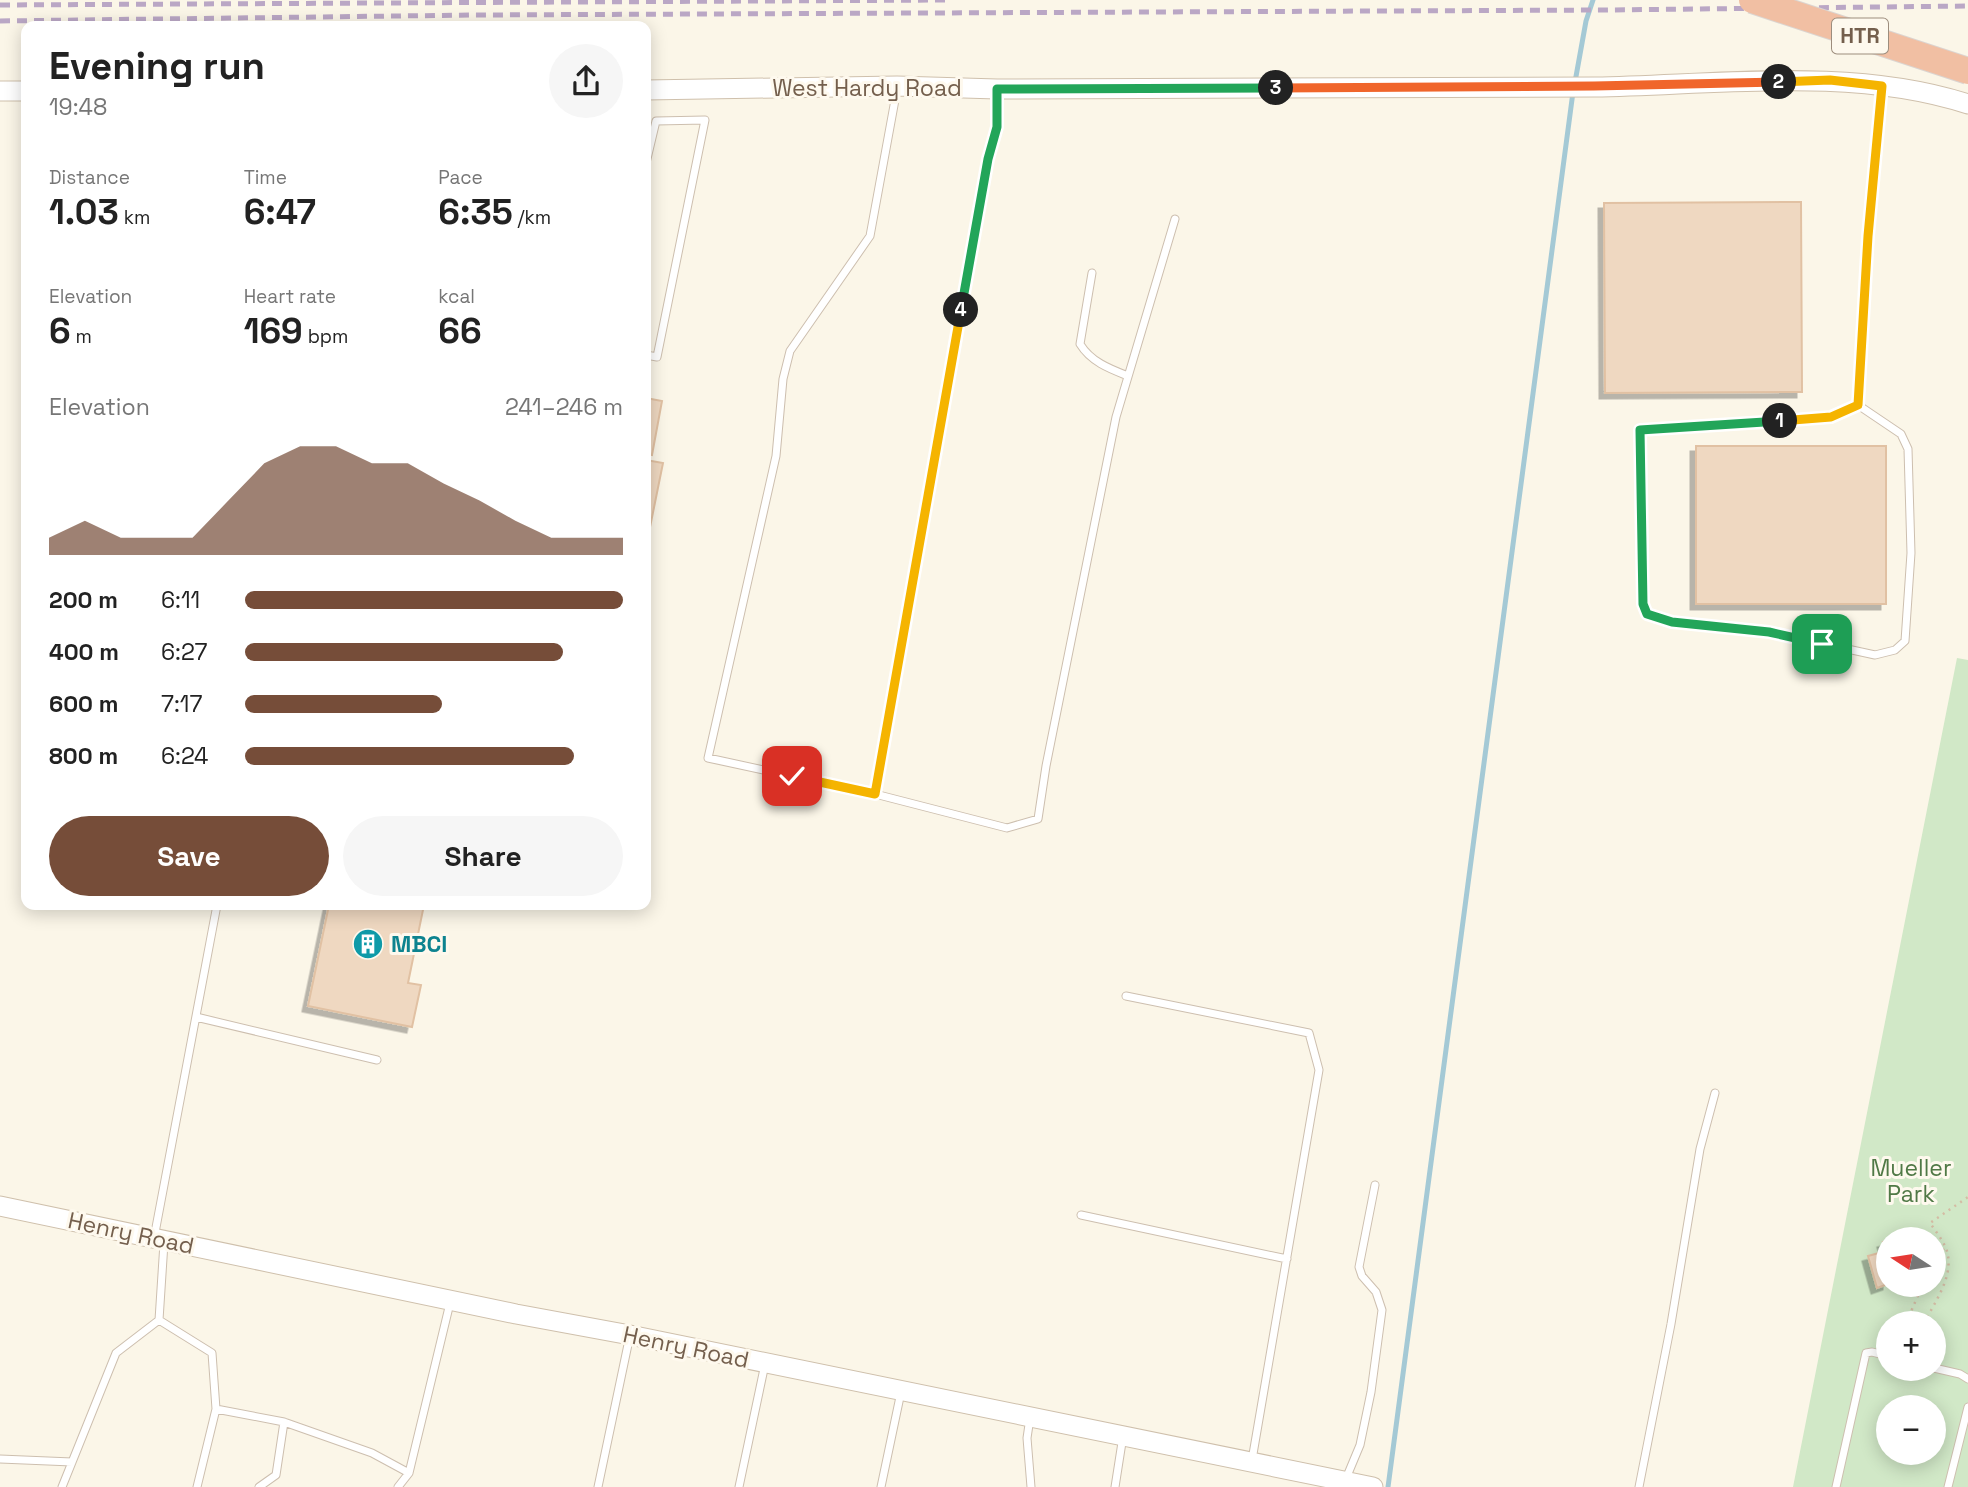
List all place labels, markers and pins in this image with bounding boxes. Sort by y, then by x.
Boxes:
pin: 2 [1762,64,1796,100]
pin: 3 [1258,70,1294,106]
pin: 4 [944,292,978,328]
pin: 1 [1762,404,1798,438]
pin [1792,614,1852,674]
pin [762,746,822,806]
building icon: MBCI [351,927,385,961]
place label: MBCI [391,929,447,959]

